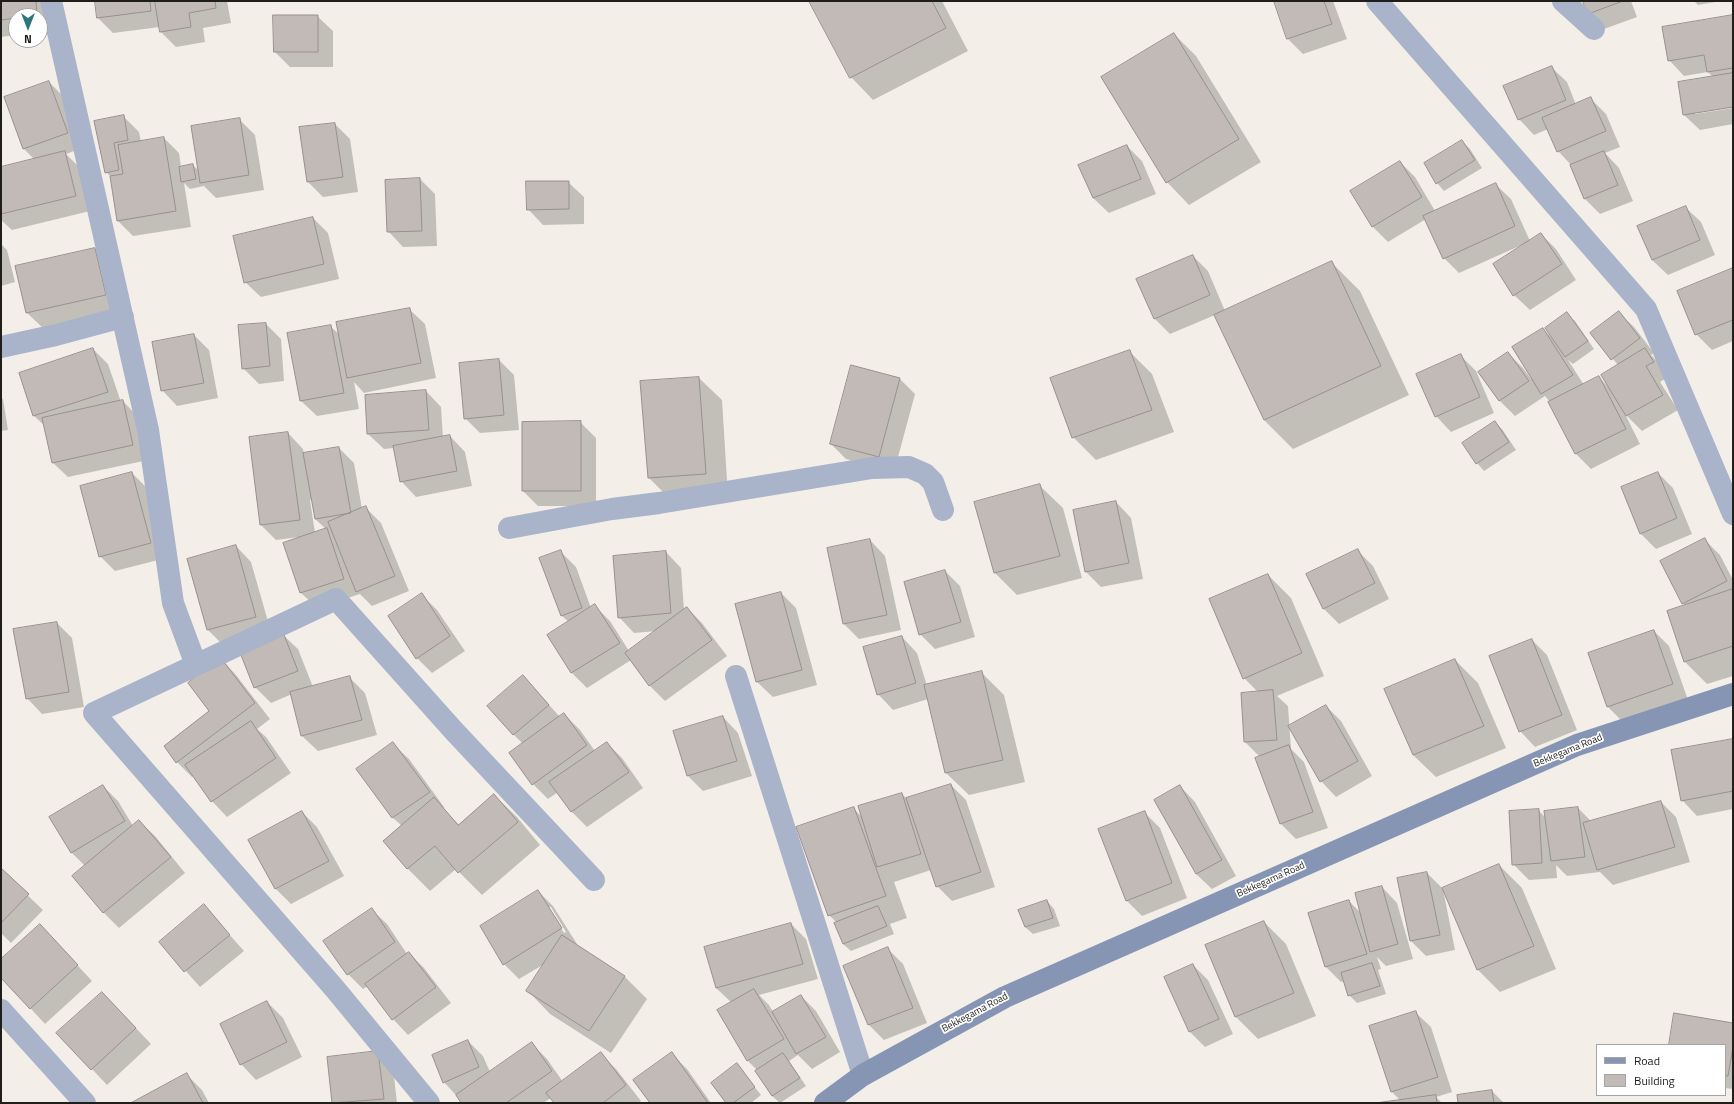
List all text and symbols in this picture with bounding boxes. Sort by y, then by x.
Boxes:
north arrow [8,8,48,48]
text: N [24,31,32,47]
street label: Bekkegama Road [1532,732,1604,770]
street label: Bekkegama Road [1235,860,1307,900]
street label: Bekkegama Road [940,991,1010,1035]
legend [1596,1044,1726,1096]
text: Road [1634,1051,1660,1070]
text: Building [1634,1071,1675,1090]

